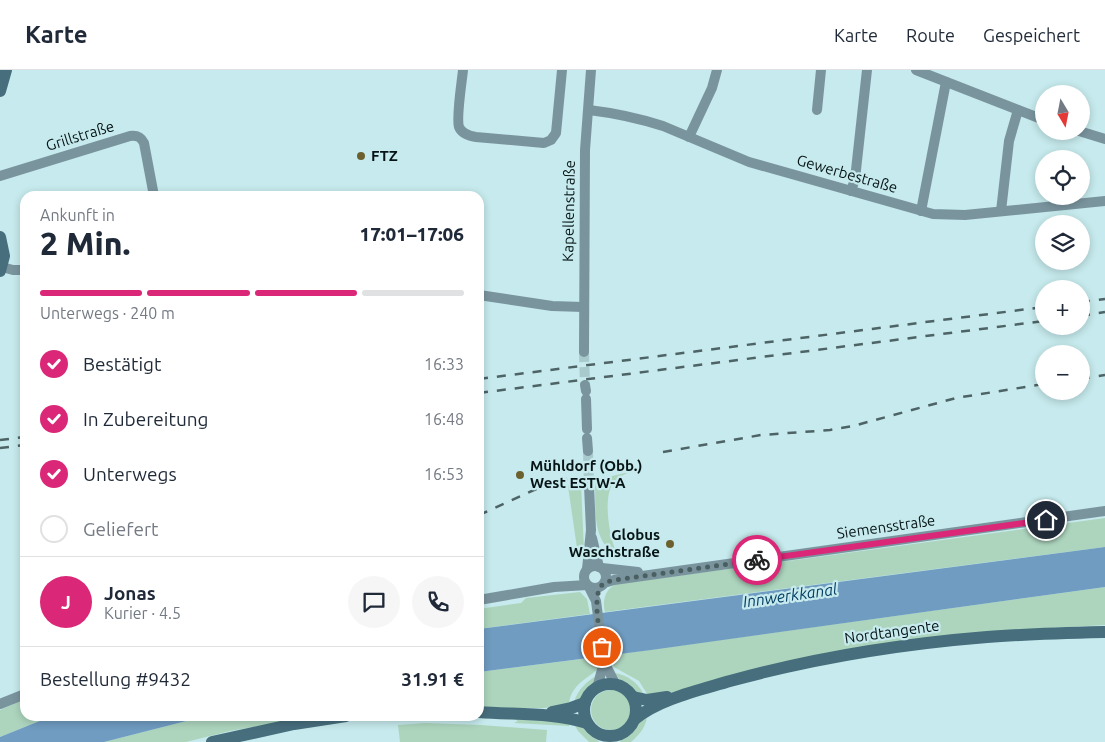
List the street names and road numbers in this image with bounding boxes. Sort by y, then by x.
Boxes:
street label: Grillstraße [44,117,116,154]
street label: Gewerbestraße [795,151,899,196]
street label: Kapellenstraße [559,160,578,262]
street label: Siemensstraße [836,511,936,542]
street label: Nordtangente [843,616,940,647]

